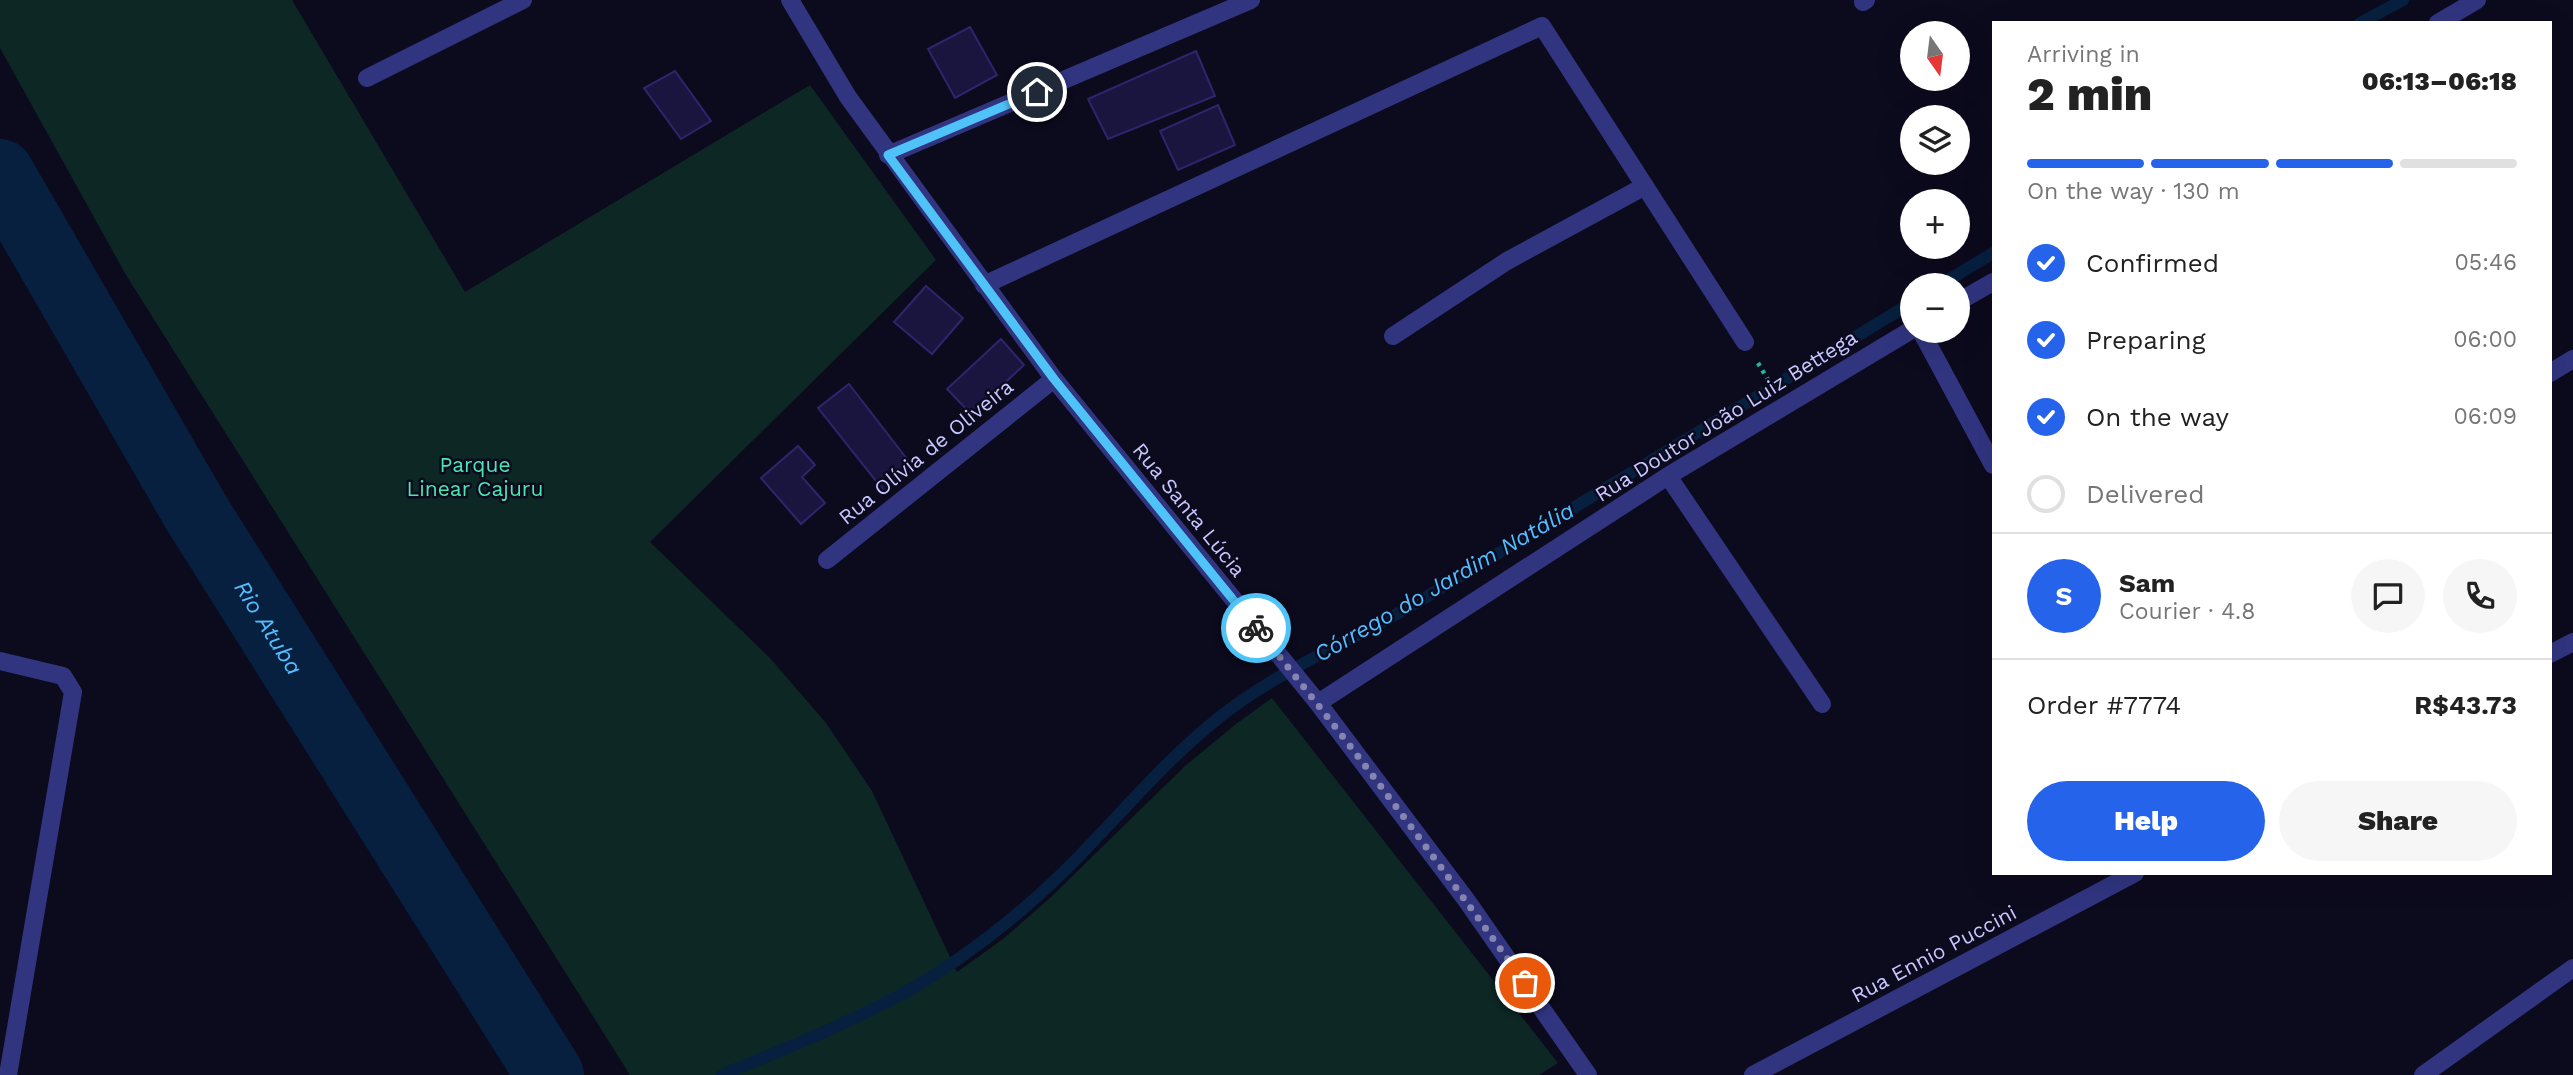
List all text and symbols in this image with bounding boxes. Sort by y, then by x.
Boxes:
north arrow [1900,21,1970,91]
map controls [1900,21,1970,343]
text: Arriving in [2027,41,2140,68]
pin [1007,62,1067,122]
text: 06:13–06:18 [2362,66,2517,96]
text: 2 min [2027,67,2152,121]
icon: home [1018,73,1056,111]
button: layers [1900,105,1970,175]
text: On the way · 130 m [2027,178,2240,205]
button: + [1900,189,1970,259]
icon: check [2027,244,2065,282]
text: Confirmed [2086,248,2219,278]
text: 05:46 [2454,249,2517,276]
button: − [1900,273,1970,343]
icon: check [2027,321,2065,359]
street label: Rua Doutor João Luiz Bettega [1590,324,1861,507]
text: Preparing [2086,325,2206,355]
text: 06:00 [2453,326,2517,353]
street label: Rua Olívia de Oliveira [833,374,1018,530]
icon: check [2027,398,2065,436]
text: On the way [2086,402,2229,432]
text: 06:09 [2453,403,2517,430]
street label: Rua Santa Lúcia [1128,438,1251,582]
park label: Parque Linear Cajuru [407,452,543,501]
text: Delivered [2086,479,2205,509]
water label: Córrego do Jardim Natália [1309,497,1579,668]
button: chat [2351,559,2425,633]
button: phone [2443,559,2517,633]
text: Sam [2119,568,2175,598]
water label: Rio Atuba [228,576,308,680]
text: S [2056,581,2072,611]
courier [1221,593,1291,663]
text: Courier · 4.8 [2119,598,2255,625]
icon: bike [1237,609,1275,647]
text: Order #7774 [2027,690,2181,720]
text: R$43.73 [2414,690,2517,720]
button: Help [2027,781,2265,861]
button: Share [2279,781,2517,861]
street label: Rua Ennio Puccini [1847,899,2021,1008]
pin [1495,953,1555,1013]
icon: bag [1506,964,1544,1002]

